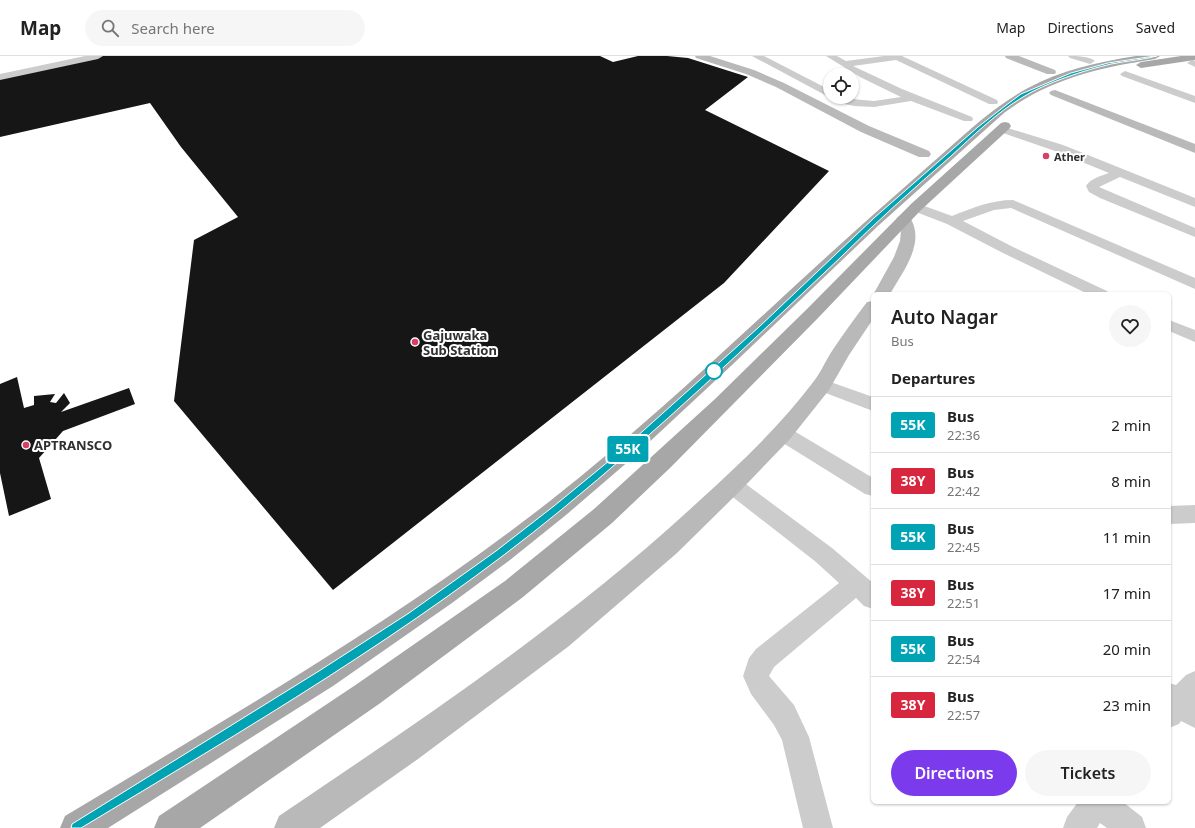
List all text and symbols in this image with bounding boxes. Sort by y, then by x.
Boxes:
search box [85,10,365,46]
text: Map [20,15,61,41]
icon: search [99,17,121,39]
text: Search here [131,18,215,38]
text: Map [996,18,1025,37]
text: Directions [1047,18,1114,37]
text: Saved [1136,18,1175,37]
map controls [823,68,859,104]
button: locate [823,68,859,104]
place label: Ather [1054,149,1085,164]
marker: Ather [1041,151,1051,161]
text: Auto Nagar [891,304,998,330]
button: heart [1109,305,1151,347]
place label: Gajuwaka Sub Station [423,326,497,359]
text: Bus [891,332,914,350]
marker: Gajuwaka Sub Station [410,337,420,347]
unlabelled marker [705,362,723,380]
text: Departures [891,368,975,388]
text: Bus [947,406,974,426]
text: 55K [900,415,926,434]
text: 2 min [1111,415,1151,435]
text: 22:36 [947,426,980,444]
place label: APTRANSCO [34,436,112,454]
line badge: 55K [605,436,651,462]
text: 55K [615,439,641,458]
marker: APTRANSCO [21,440,31,450]
text: Bus [947,462,974,482]
text: 38Y [901,471,925,490]
text: 8 min [1111,471,1151,491]
text: 22:42 [947,482,980,500]
text: Bus [947,518,974,538]
text: 55K [900,527,926,546]
text: 11 min [1103,527,1151,547]
text: 22:45 [947,538,980,556]
text: Bus [947,574,974,594]
text: 38Y [901,583,925,602]
text: 17 min [1103,583,1151,603]
text: 22:51 [947,594,980,612]
text: Bus [947,630,974,650]
text: 55K [900,639,926,658]
text: 20 min [1103,639,1151,659]
text: 22:54 [947,650,980,668]
text: Bus [947,686,974,706]
text: 38Y [901,695,925,714]
text: 23 min [1103,695,1151,715]
text: 22:57 [947,706,980,724]
button: Directions [891,750,1017,796]
button: Tickets [1025,750,1151,796]

